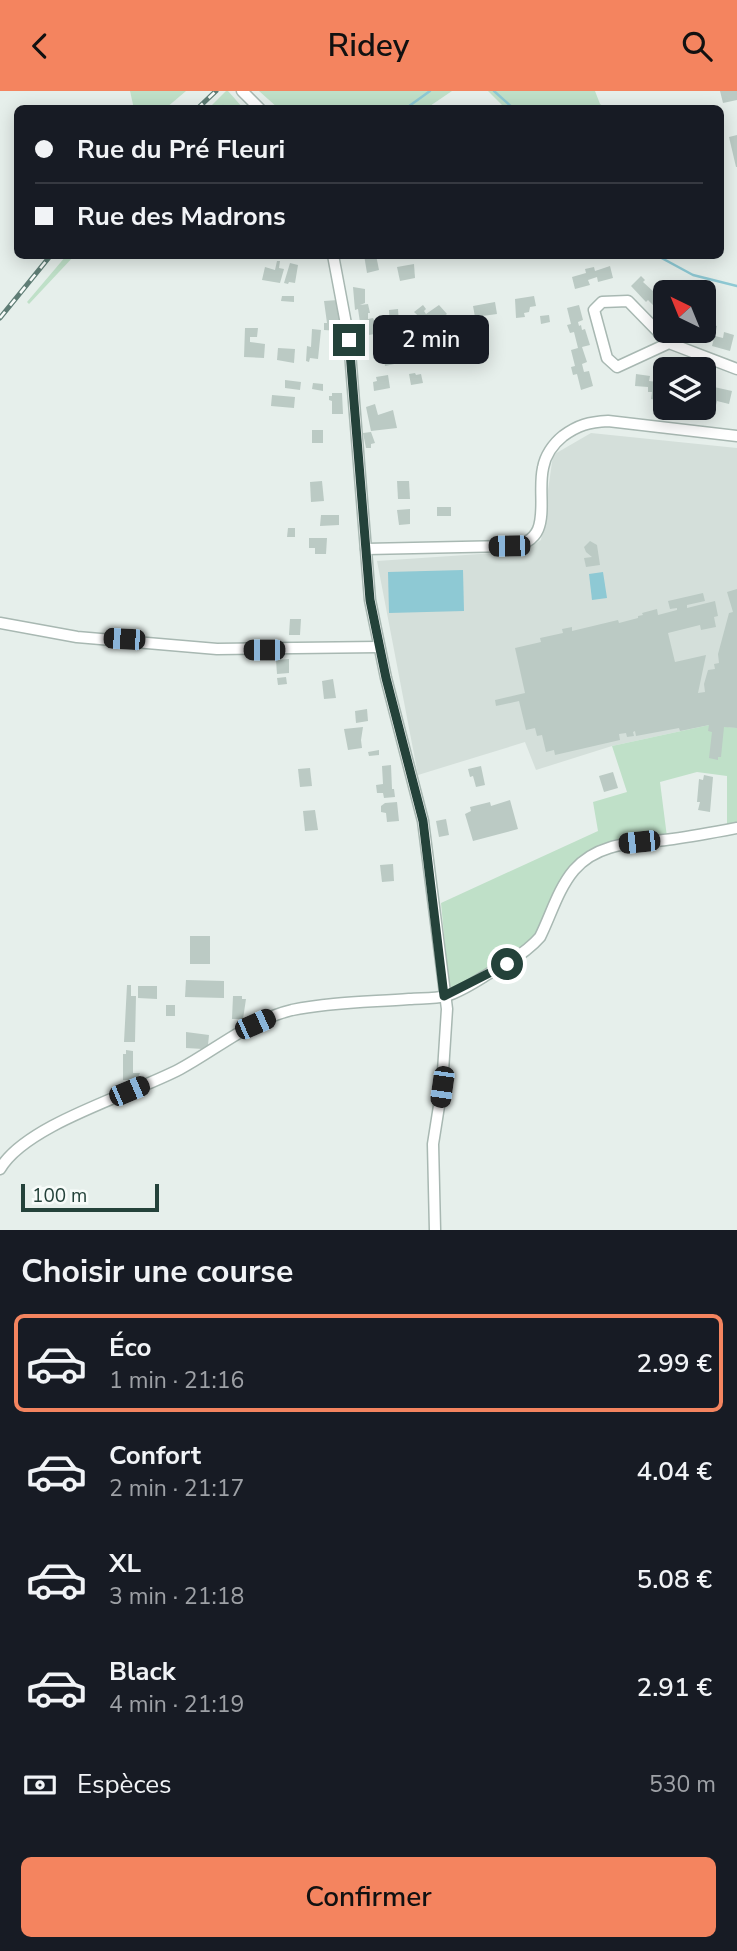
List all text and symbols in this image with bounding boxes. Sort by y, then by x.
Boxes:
text: Ridey [328,24,409,67]
icon: back [21,27,59,65]
icon: search [678,27,716,65]
text: Rue du Pré Fleuri [77,132,285,167]
text: Rue des Madrons [77,199,286,234]
north arrow [653,280,716,343]
map controls [653,280,716,420]
callout: 2 min [374,315,489,365]
route end [333,324,365,356]
text: 2 min [402,324,460,355]
button: layers [653,357,716,420]
car [488,535,531,557]
car [103,627,146,651]
car [244,640,286,661]
car [618,829,661,855]
route start [491,948,523,980]
car [232,1006,279,1042]
car [429,1065,456,1109]
car [106,1073,153,1109]
scale bar [21,1181,159,1213]
text: 100 m [32,1183,87,1209]
text: Choisir une course [21,1250,293,1293]
text: Éco [109,1330,151,1365]
icon: car [25,1332,88,1395]
text: 2.99 € [637,1346,712,1381]
text: 1 min · 21:16 [109,1365,244,1396]
text: Confort [109,1438,201,1473]
icon: car [25,1440,88,1503]
text: 4.04 € [637,1454,712,1489]
text: 2 min · 21:17 [109,1473,244,1504]
text: XL [109,1546,141,1581]
icon: car [25,1548,88,1611]
text: 5.08 € [637,1562,712,1597]
text: 3 min · 21:18 [109,1581,244,1612]
text: Black [109,1654,176,1689]
icon: car [25,1656,88,1719]
text: 2.91 € [637,1670,712,1705]
text: 4 min · 21:19 [109,1689,244,1720]
icon: cash [21,1766,59,1804]
text: Espèces [77,1767,172,1802]
text: 530 m [649,1769,716,1800]
button: Confirmer [21,1857,716,1937]

